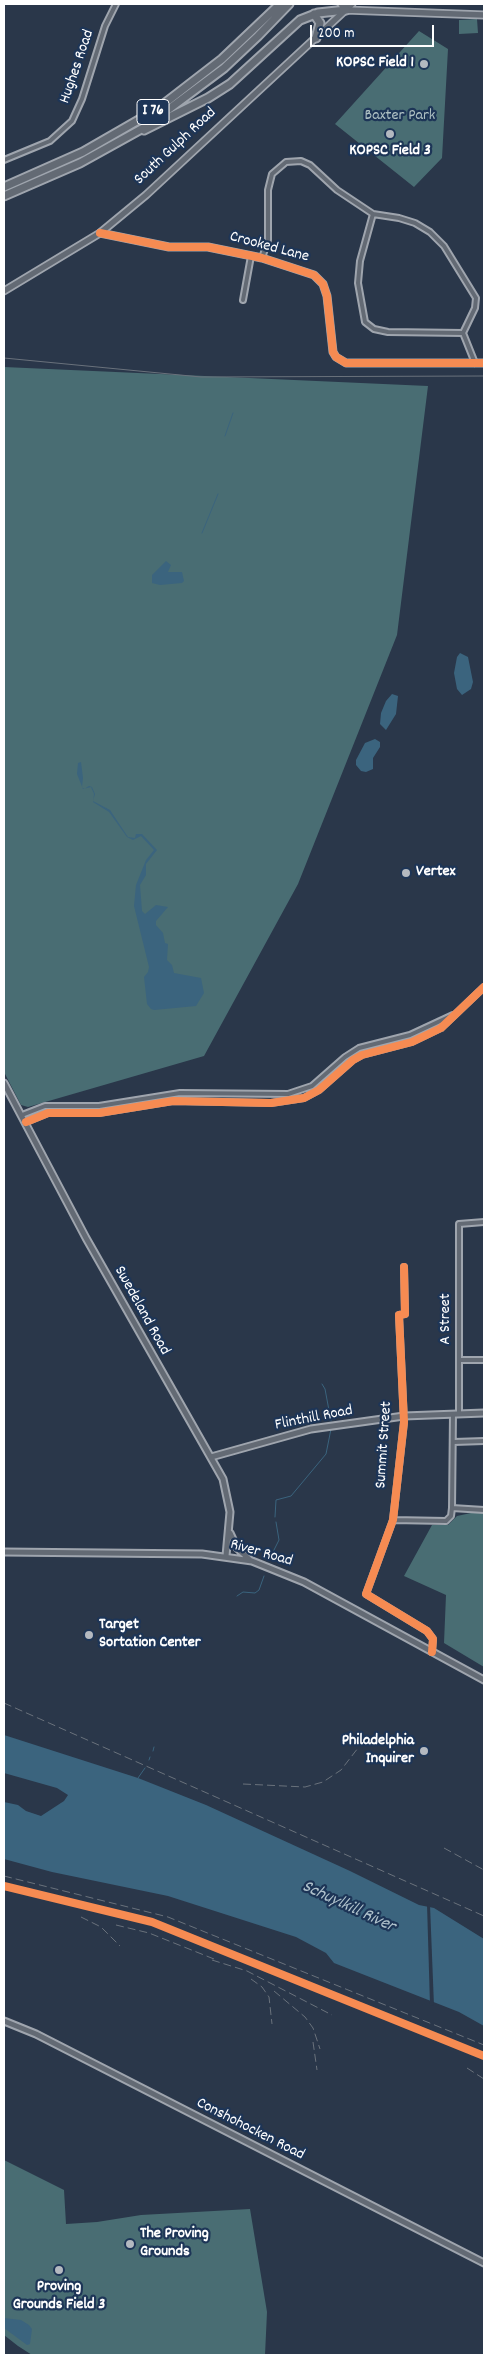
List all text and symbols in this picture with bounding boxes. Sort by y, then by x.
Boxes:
scale bar [313,15,437,47]
text: 200 m [318,23,355,45]
street label: Hughes Road [56,28,100,106]
place label: KOPSC Field 1 [336,54,414,74]
marker: KOPSC Field 1 [418,58,430,70]
road number: I 76 [137,100,169,124]
street label: South Gulph Road [131,104,221,190]
park label: Baxter Park [365,107,435,127]
marker: KOPSC Field 3 [384,128,396,140]
place label: KOPSC Field 3 [349,142,431,162]
street label: Crooked Lane [227,228,311,268]
place label: Vertex [416,863,456,883]
marker: Vertex [400,867,412,879]
street label: Swedeland Road [109,1263,173,1359]
street label: A Street [437,1293,457,1345]
street label: Summit Street [372,1401,398,1489]
street label: Flinthill Road [274,1402,354,1436]
street label: River Road [228,1536,294,1572]
place label: Target Sortation Center [99,1616,201,1654]
marker: Target Sortation Center [83,1629,95,1641]
place label: Philadelphia Inquirer [342,1732,414,1770]
marker: Philadelphia Inquirer [418,1745,430,1757]
water label: Schuylkill River [298,1877,398,1939]
street label: Conshohocken Road [193,2094,307,2166]
place label: The Proving Grounds [140,2225,209,2263]
marker: The Proving Grounds [124,2238,136,2250]
marker: Proving Grounds Field 3 [53,2264,65,2276]
place label: Proving Grounds Field 3 [13,2278,105,2316]

